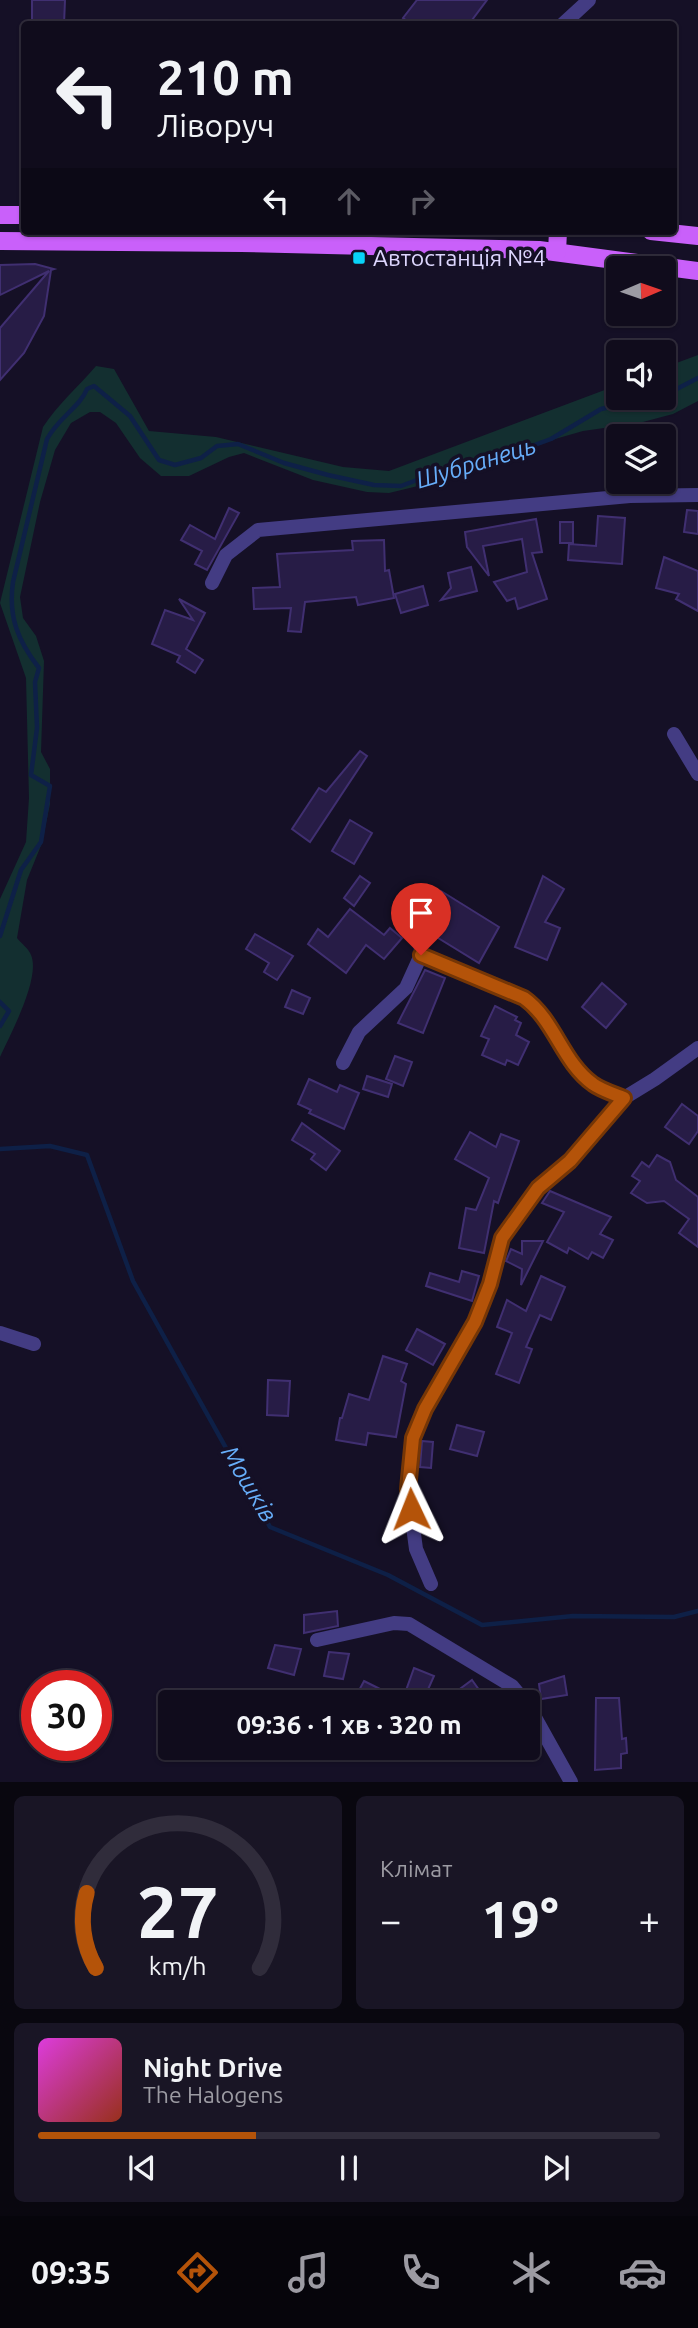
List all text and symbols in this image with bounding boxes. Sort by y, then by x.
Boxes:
icon: left [42,49,133,140]
text: 210 m [157,49,294,104]
text: Ліворуч [157,107,274,143]
icon: left [257,182,295,220]
icon: ahead [330,182,368,220]
icon: right [403,182,441,220]
place label: Автостанція №4 [373,245,546,270]
marker: Автостанція №4 [351,250,367,266]
north arrow [606,256,676,326]
map controls [606,256,676,494]
button: sound [606,340,676,410]
button: layers [606,424,676,494]
water label: Шубранець [413,431,539,494]
pin [391,883,451,955]
icon: arrive [402,894,440,932]
water label: Мошків [216,1441,283,1527]
position arrow [374,1472,448,1546]
speed limit sign: 30 [21,1670,112,1761]
text: 09:36 · 1 хв · 320 m [236,1710,462,1739]
text: Клімат [380,1856,452,1881]
text: 27 [137,1871,219,1953]
text: 19° [481,1890,559,1948]
text: − [380,1899,401,1941]
text: + [639,1899,660,1941]
text: km/h [149,1952,207,1980]
text: Night Drive [143,2053,283,2082]
text: The Halogens [143,2082,283,2107]
icon: previous [123,2149,161,2187]
icon: pause [330,2149,368,2187]
icon: next [537,2149,575,2187]
icon: directions [173,2248,222,2297]
icon: music [284,2248,333,2297]
icon: phone [396,2248,445,2297]
icon: climate [507,2248,556,2297]
icon: car [618,2248,667,2297]
text: 09:35 [31,2254,111,2290]

